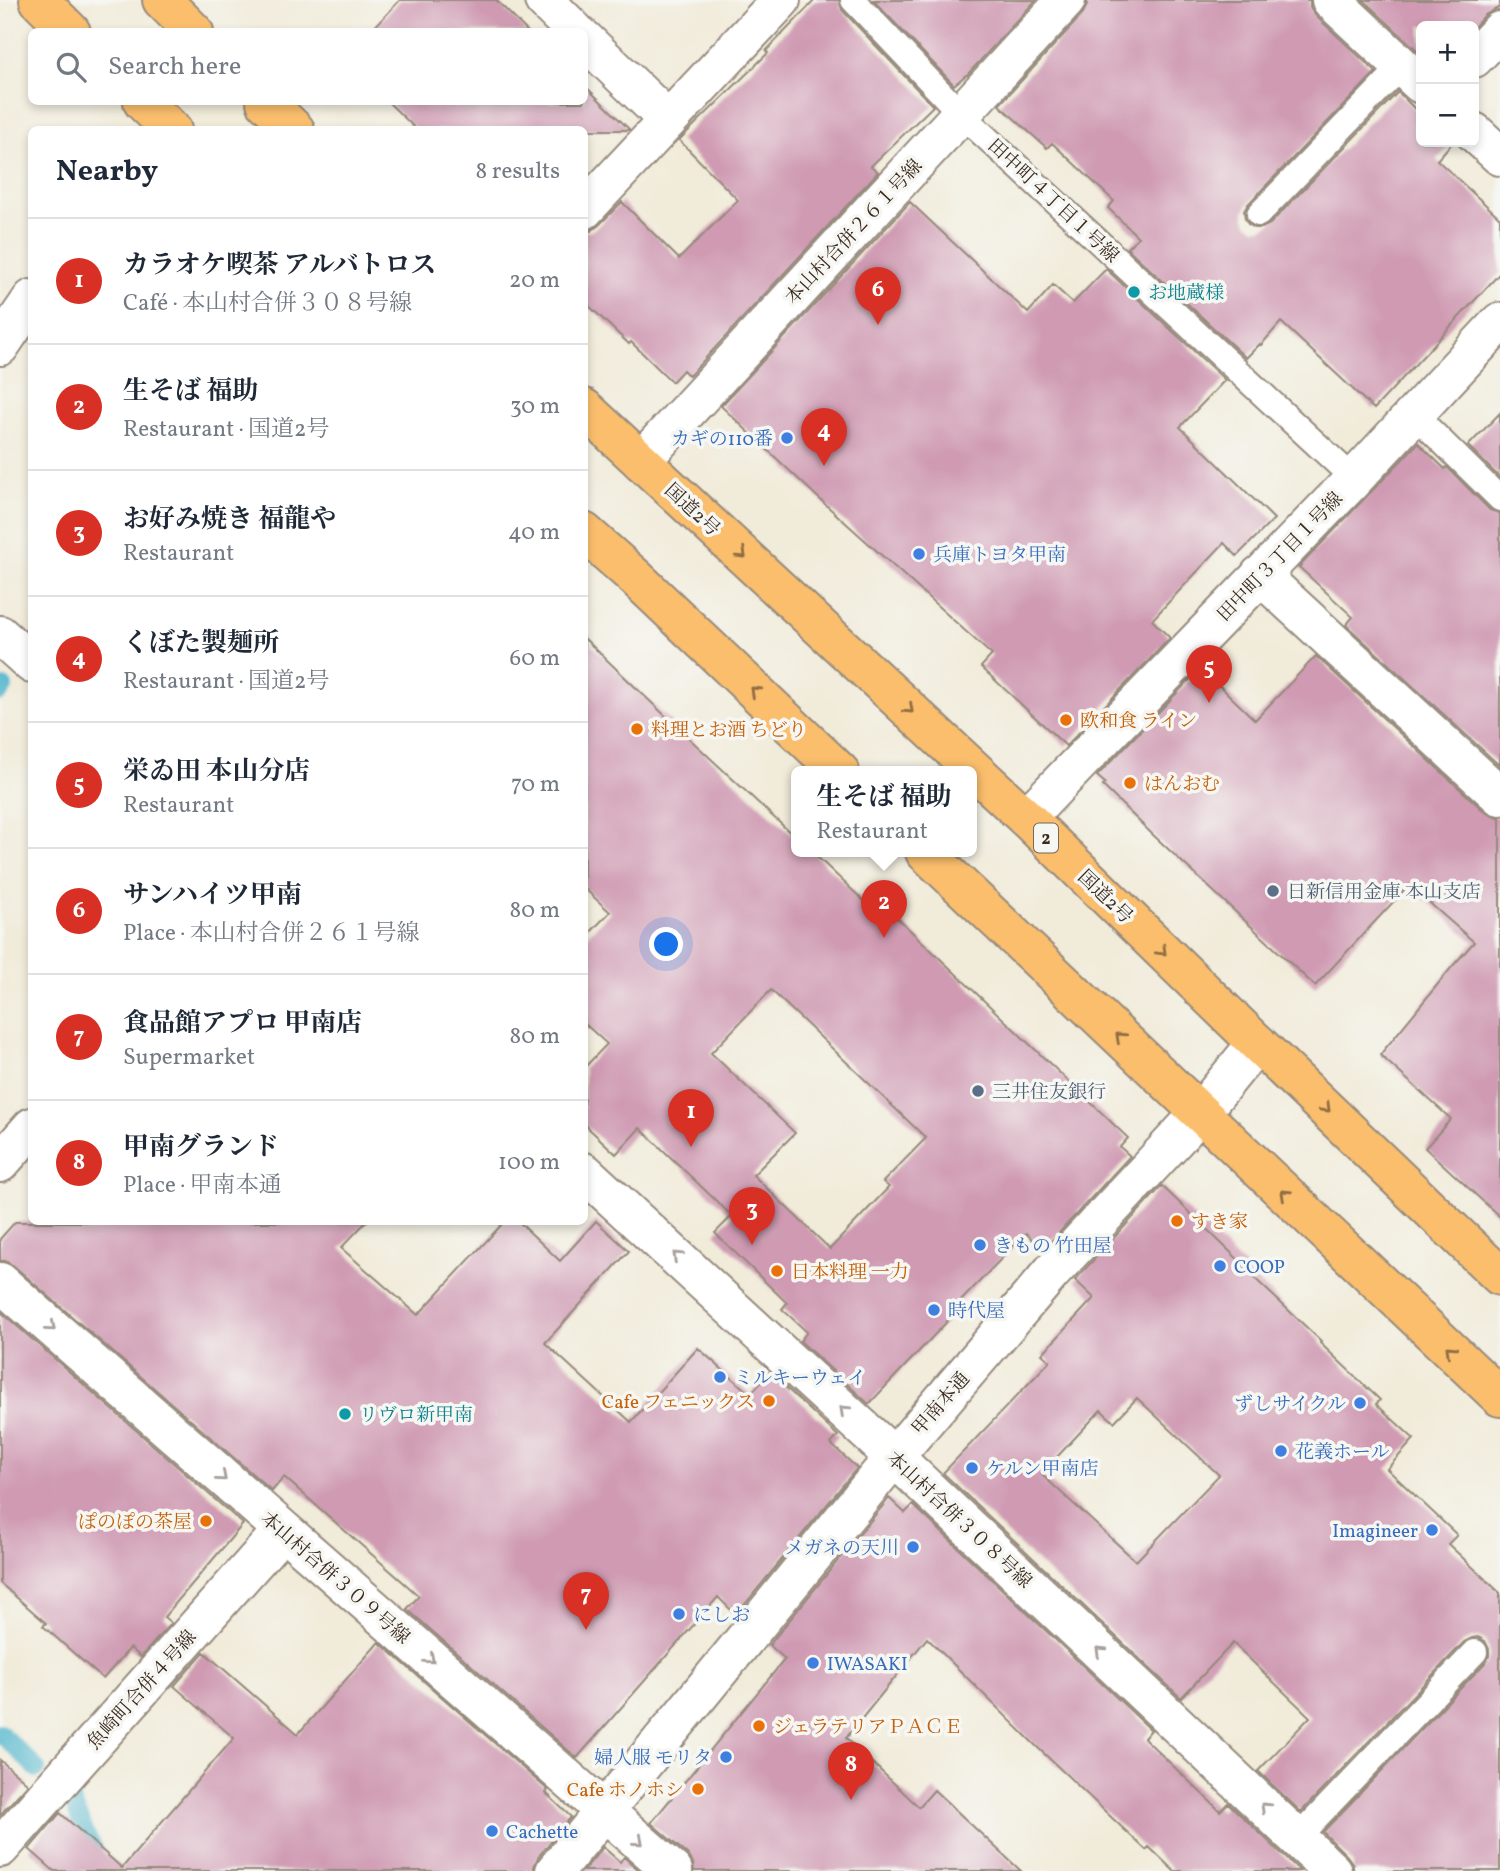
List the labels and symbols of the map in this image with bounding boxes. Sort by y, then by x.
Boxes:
street label: 田中町４丁目１号線 [981,134,1124,269]
street label: 本山村合併２６１号線 [780,154,929,311]
pin: 6 [855,267,901,325]
place label: お地蔵様 [1148,281,1224,307]
marker: お地蔵様 [1126,284,1142,300]
pin: 4 [801,408,847,466]
place label: カギの110番 [671,427,773,453]
marker: カギの110番 [779,430,795,446]
street label: 国道2号 [658,478,725,543]
street label: 田中町３丁目１号線 [1212,487,1349,628]
place label: 兵庫トヨタ甲南 [933,543,1066,569]
one-way arrow [734,546,747,559]
marker: 兵庫トヨタ甲南 [911,546,927,562]
pin: 5 [1186,645,1232,703]
one-way arrow [750,687,763,700]
one-way arrow [901,701,914,713]
place label: 欧和食 ライン [1080,709,1197,735]
marker: 欧和食 ライン [1058,712,1074,728]
place label: 料理とお酒 ちどり [651,718,807,744]
marker: 料理とお酒 ちどり [629,721,645,737]
place label: はんおむ [1144,772,1220,798]
marker: はんおむ [1122,775,1138,791]
road number: 2 [1034,824,1058,852]
street label: 国道2号 [1071,865,1138,930]
pin: 2 [861,880,907,938]
place label: 日新信用金庫 本山支店 [1287,880,1481,906]
marker: 日新信用金庫 本山支店 [1265,883,1281,899]
your location [649,927,683,961]
one-way arrow [1154,942,1167,955]
one-way arrow [1115,1033,1128,1046]
place label: 三井住友銀行 [992,1080,1106,1106]
marker: 三井住友銀行 [970,1083,986,1099]
pin: 1 [668,1089,714,1147]
one-way arrow [1318,1100,1331,1113]
pin: 3 [729,1187,775,1245]
one-way arrow [1280,1190,1293,1202]
place label: すき家 [1191,1210,1248,1236]
marker: すき家 [1169,1213,1185,1229]
place label: きもの 竹田屋 [994,1234,1112,1260]
marker: きもの 竹田屋 [972,1237,988,1253]
one-way arrow [672,1252,685,1265]
place label: COOP [1234,1255,1285,1281]
marker: COOP [1212,1258,1228,1274]
place label: 日本料理 一力 [791,1260,909,1286]
marker: 日本料理 一力 [769,1263,785,1279]
place label: 時代屋 [948,1299,1005,1325]
marker: 時代屋 [926,1302,942,1318]
one-way arrow [43,1319,56,1331]
one-way arrow [1446,1346,1459,1359]
place label: ミルキーウェイ [734,1366,866,1392]
street label: 甲南本通 [907,1367,976,1442]
marker: ミルキーウェイ [712,1369,728,1385]
place label: Cafe フェニックス [602,1390,755,1416]
place label: ずしサイクル [1234,1392,1346,1418]
marker: Cafe フェニックス [761,1393,777,1409]
marker: ずしサイクル [1352,1395,1368,1411]
place label: リヴロ新甲南 [359,1403,473,1429]
marker: リヴロ新甲南 [337,1406,353,1422]
one-way arrow [839,1406,852,1419]
place label: 花義ホール [1295,1440,1390,1466]
marker: 花義ホール [1273,1443,1289,1459]
street label: 本山村合併３０８号線 [880,1446,1037,1595]
place label: ケルン甲南店 [986,1457,1099,1483]
marker: ケルン甲南店 [964,1460,980,1476]
one-way arrow [214,1469,227,1481]
street label: 本山村合併３０９号線 [254,1506,415,1651]
place label: ぽのぽの茶屋 [78,1510,192,1536]
marker: ぽのぽの茶屋 [198,1513,214,1529]
place label: Imagineer [1332,1519,1418,1545]
marker: Imagineer [1424,1522,1440,1538]
place label: メガネの天川 [785,1536,899,1562]
marker: メガネの天川 [905,1539,921,1555]
pin: 7 [563,1572,609,1630]
place label: にしお [693,1603,750,1629]
marker: にしお [671,1606,687,1622]
street label: 魚崎町合併４号線 [82,1625,203,1756]
one-way arrow [1095,1647,1108,1659]
one-way arrow [422,1651,435,1663]
place label: IWASAKI [827,1652,908,1678]
marker: IWASAKI [805,1655,821,1671]
place label: ジェラテリアＰＡＣＥ [773,1715,963,1741]
marker: ジェラテリアＰＡＣＥ [751,1718,767,1734]
pin: 8 [828,1742,874,1800]
place label: 婦人服 モリタ [594,1746,712,1772]
marker: 婦人服 モリタ [718,1749,734,1765]
place label: Cafe ホノホシ [567,1778,684,1804]
marker: Cafe ホノホシ [690,1781,706,1797]
one-way arrow [1260,1803,1273,1816]
place label: Cachette [506,1820,578,1846]
marker: Cachette [484,1823,500,1839]
one-way arrow [630,1833,643,1845]

